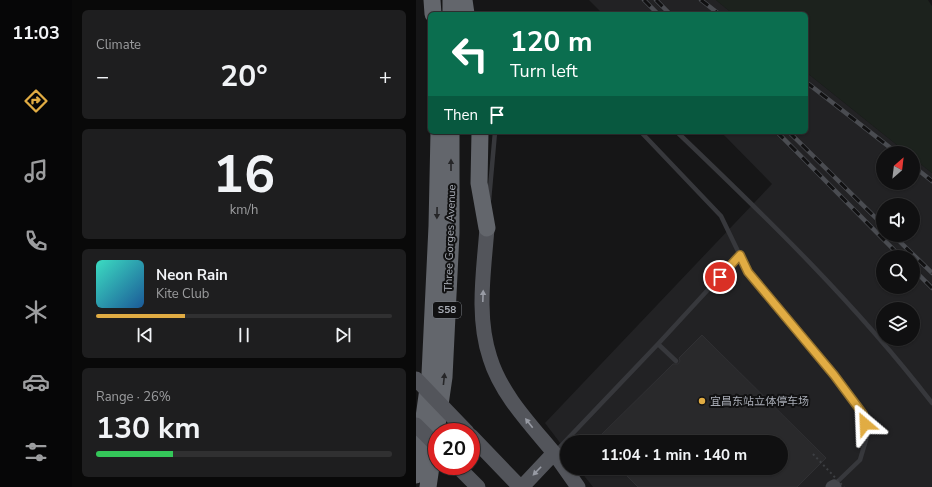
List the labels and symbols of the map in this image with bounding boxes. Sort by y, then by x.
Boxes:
north arrow [876,146,920,190]
one-way arrow [448,158,454,171]
street label: Three Gorges Avenue [441,184,459,292]
one-way arrow [434,207,441,219]
pin [703,260,737,294]
one-way arrow [479,290,486,302]
road number: S58 [433,302,461,318]
one-way arrow [440,373,447,385]
place label: 宜昌东站立体停车场 [710,394,809,409]
marker: 宜昌东站立体停车场 [697,396,707,406]
position arrow [844,403,886,445]
one-way arrow [525,417,533,428]
speed limit sign: 20 [428,423,480,475]
one-way arrow [532,466,541,476]

